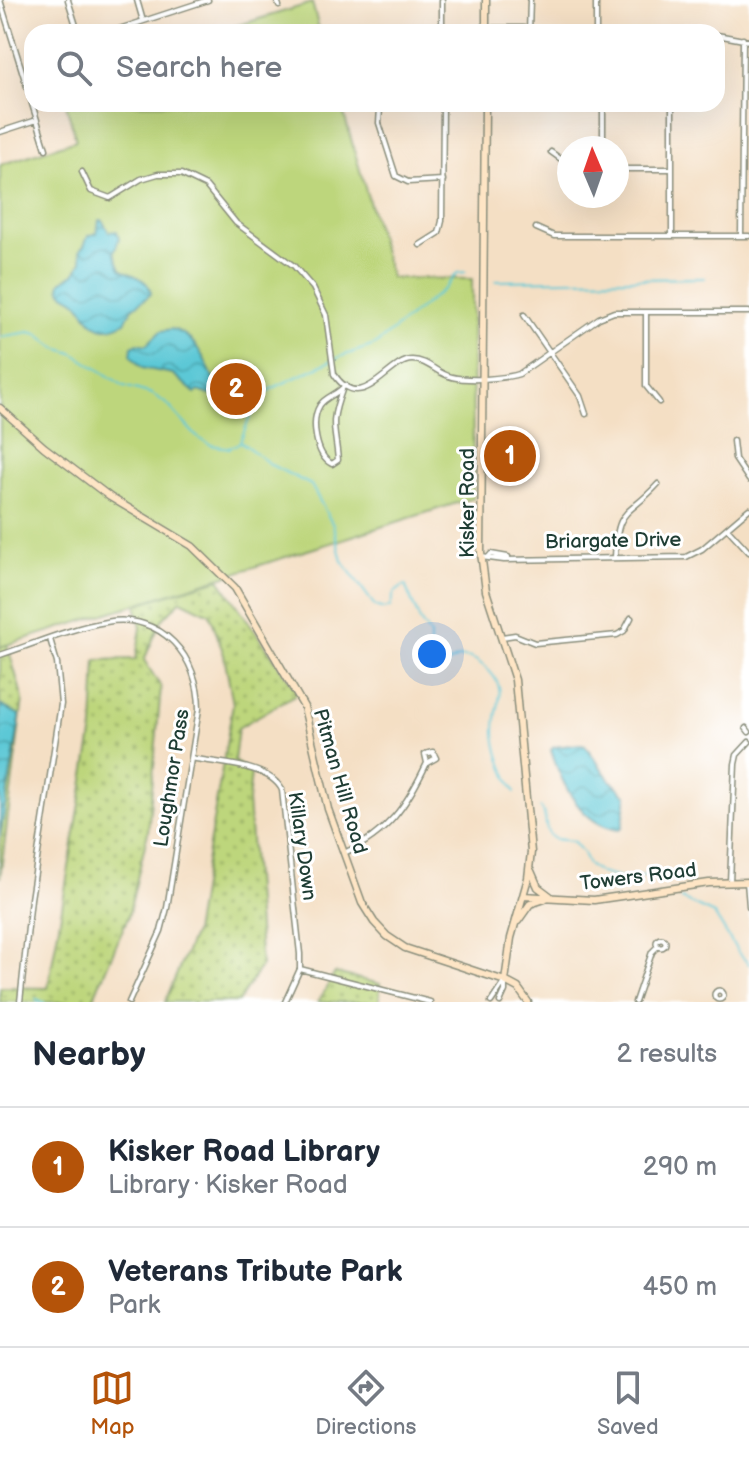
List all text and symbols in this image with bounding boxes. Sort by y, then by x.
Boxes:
search box [24,24,725,112]
icon: search [52,46,96,90]
text: Search here [116,50,282,86]
north arrow [557,136,629,208]
pin: 2 [210,359,262,419]
pin: 1 [484,426,536,486]
street label: Kisker Road [456,448,480,558]
street label: Briargate Drive [545,528,682,554]
your location [412,634,452,674]
street label: Pitman Hill Road [308,706,372,857]
street label: Loughmor Pass [149,707,195,849]
street label: Killary Down [283,790,321,902]
street label: Towers Road [579,858,698,896]
text: Nearby [32,1034,146,1075]
text: 2 results [617,1039,717,1070]
text: Kisker Road Library [108,1134,380,1170]
text: 1 [53,1152,63,1183]
text: 290 m [643,1152,717,1183]
text: Library · Kisker Road [108,1170,348,1201]
text: Veterans Tribute Park [108,1254,402,1290]
text: 2 [50,1272,66,1303]
text: 450 m [642,1272,717,1303]
text: Park [108,1290,160,1321]
tab: Map [90,1366,135,1441]
tab: Directions [315,1366,416,1441]
tab: Saved [597,1366,659,1441]

